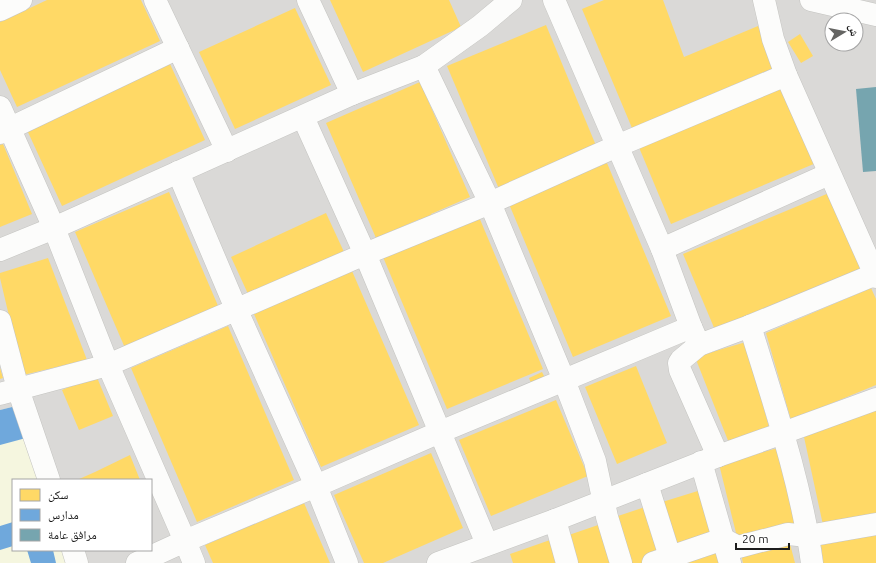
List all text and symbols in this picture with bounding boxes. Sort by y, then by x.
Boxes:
north arrow [824,12,864,52]
text: ش [845,23,861,38]
legend [12,479,152,551]
text: سكن [48,488,69,502]
text: مدارس [48,508,79,522]
scale bar [736,525,789,551]
text: مرافق عامة [48,528,97,542]
text: 20 m [742,532,769,545]

